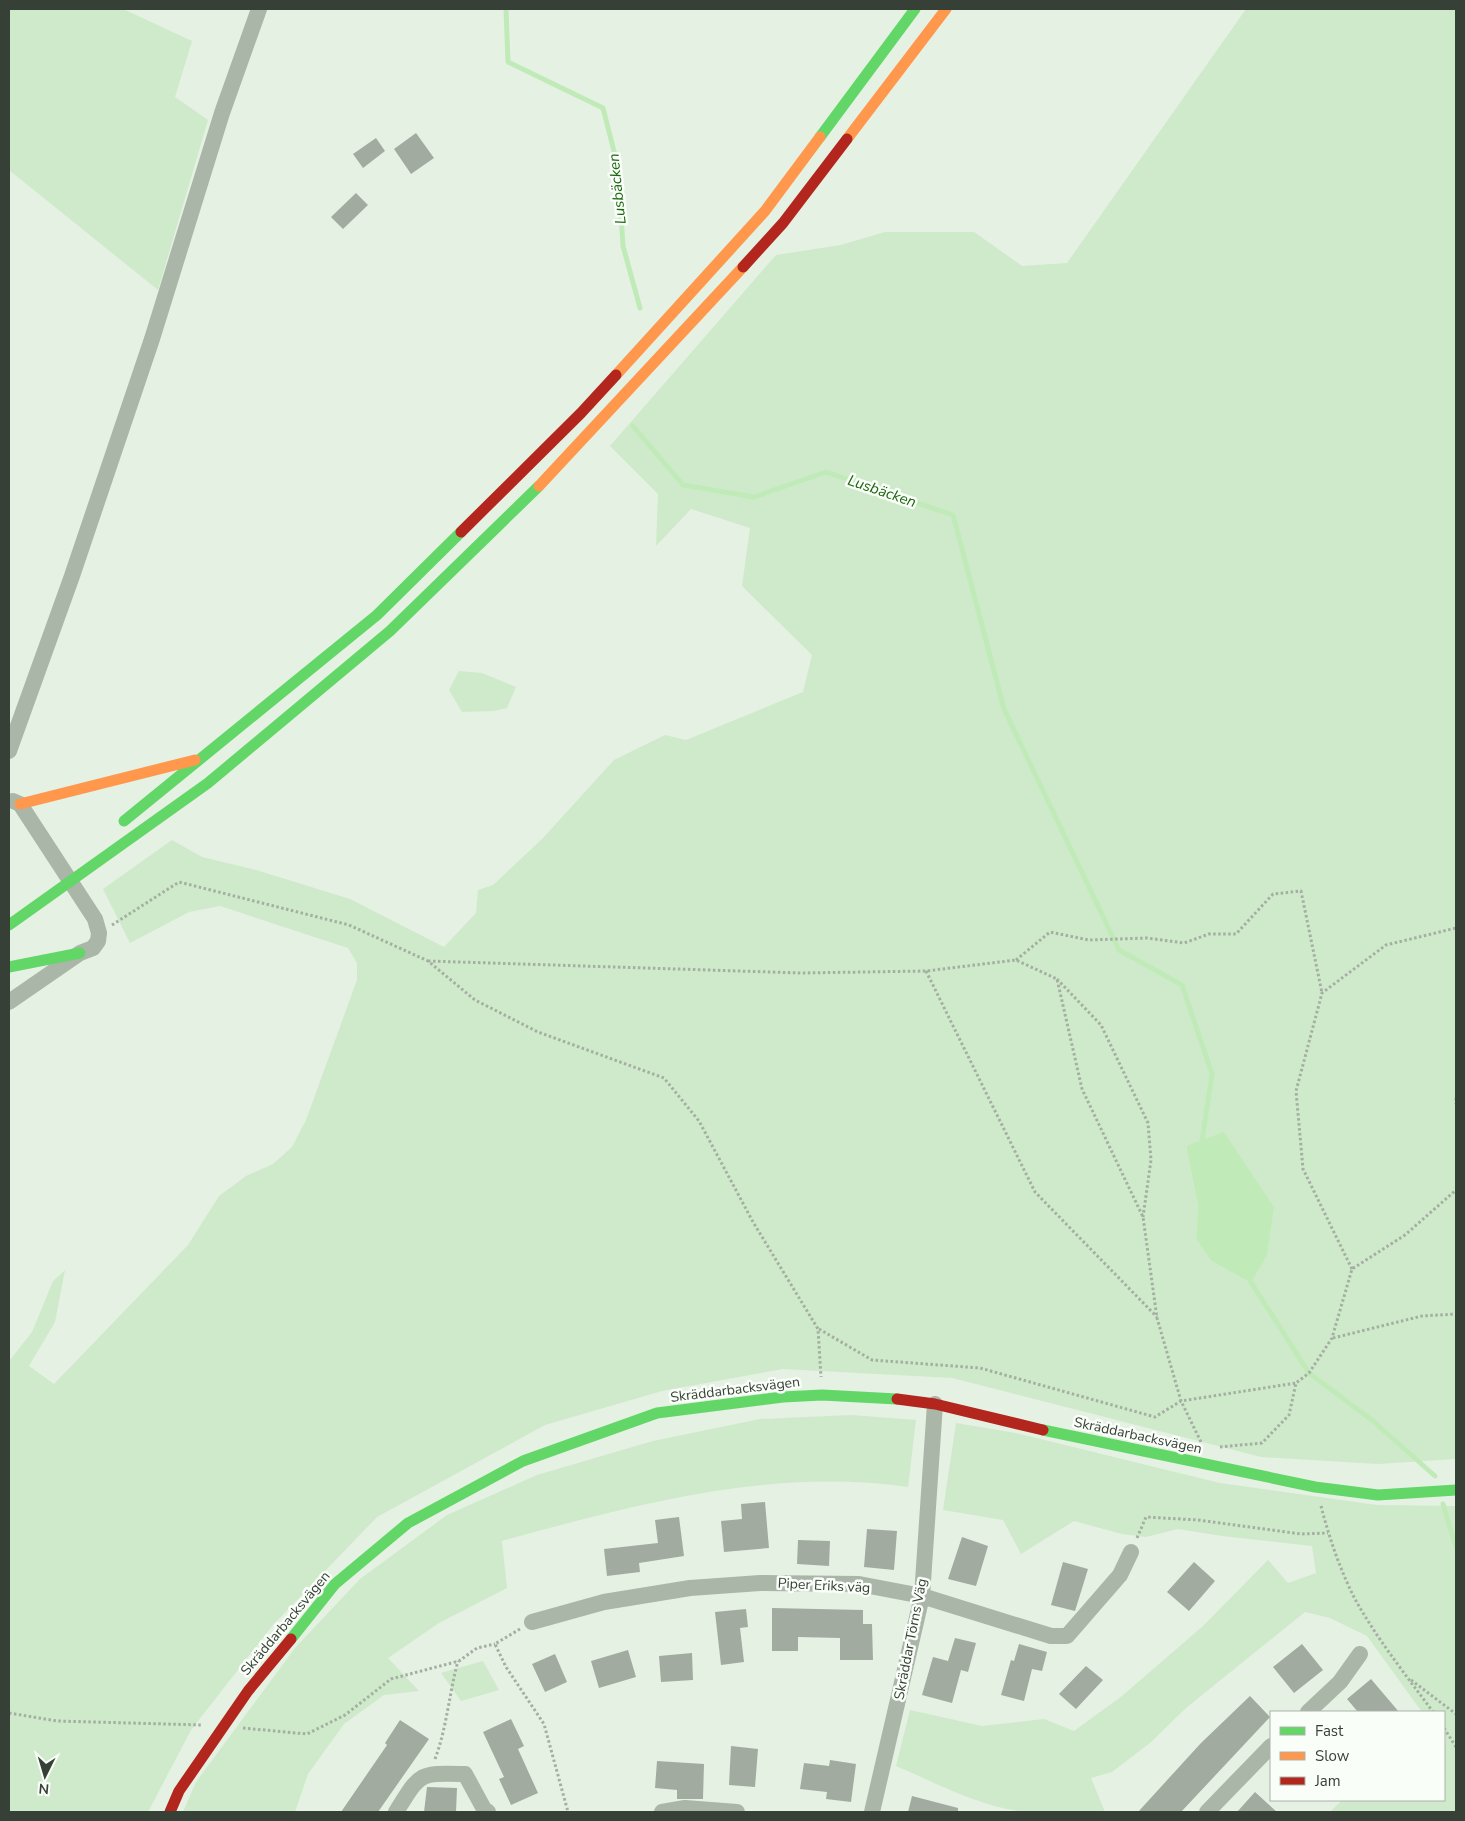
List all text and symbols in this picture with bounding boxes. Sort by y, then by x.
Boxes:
water label: Lusbäcken [603,153,631,225]
water label: Lusbäcken [845,470,919,512]
street label: Skräddarbacksvägen [669,1372,801,1407]
street label: Skräddarbacksvägen [1072,1413,1204,1458]
street label: Skräddarbacksvägen [236,1567,335,1679]
street label: Piper Eriks väg [777,1574,871,1597]
street label: Skräddar Törns Väg [889,1577,932,1701]
legend [1270,1711,1445,1801]
text: Fast [1315,1721,1344,1741]
text: Slow [1315,1746,1350,1766]
north arrow [20,1751,70,1801]
text: Jam [1314,1771,1341,1791]
text: N [38,1779,50,1798]

